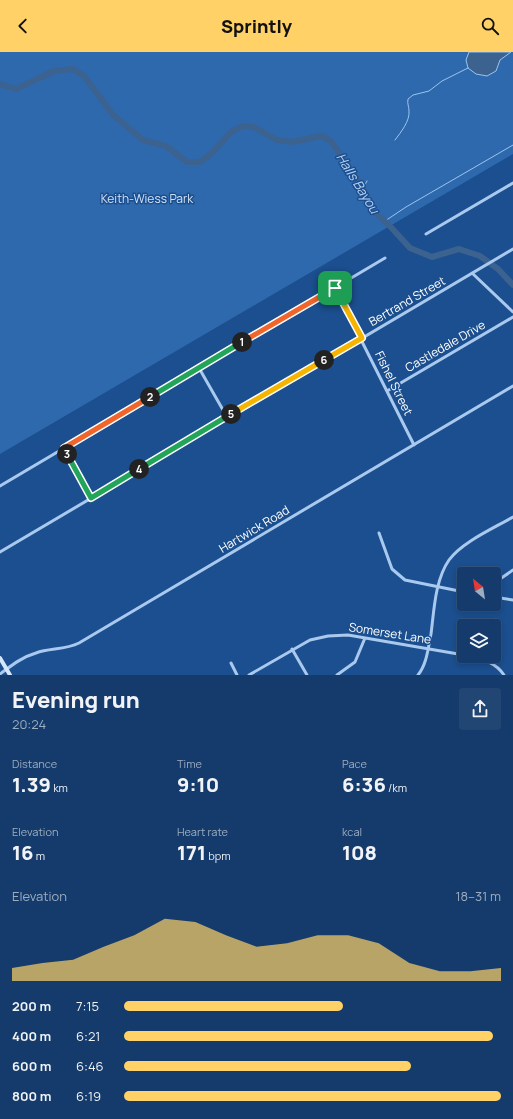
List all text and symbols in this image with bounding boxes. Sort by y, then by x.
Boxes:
text: Sprintly [221,14,292,38]
icon: back [12,15,34,37]
icon: search [479,15,501,37]
water label: Halls Bayou [332,149,384,218]
park label: Keith-Wiess Park [101,190,194,207]
pin [318,271,352,305]
street label: Bertrand Street [365,272,449,330]
icon: arrive [324,277,346,299]
street label: Castledale Drive [402,316,488,376]
pin: 1 [232,332,252,352]
text: 1 [240,334,244,349]
street label: Fishel Street [371,348,417,418]
pin: 6 [314,350,334,370]
text: 6 [321,352,327,367]
pin: 2 [140,387,160,407]
text: 2 [147,389,153,404]
pin: 5 [221,404,241,424]
text: 5 [228,406,234,421]
pin: 3 [57,444,77,464]
text: 3 [64,446,70,461]
pin: 4 [129,459,149,479]
text: 4 [136,461,142,476]
street label: Hartwick Road [216,501,292,557]
north arrow [457,567,501,611]
map controls [457,567,501,663]
street label: Somerset Lane [348,618,432,648]
button: layers [457,619,501,663]
text: Evening run [12,685,140,715]
button: share [459,688,501,730]
text: 20:24 [12,715,46,733]
text: Distance [12,756,57,771]
text: Time [177,756,202,771]
text: Pace [342,756,367,771]
text: 1.39 [12,771,51,798]
text: 9:10 [177,771,219,798]
text: 6:36 [342,771,386,798]
text: km [51,780,68,795]
text: /km [386,780,407,795]
text: Elevation [12,824,58,839]
text: Heart rate [177,824,228,839]
text: kcal [342,824,362,839]
text: 16 [12,839,34,866]
text: 171 [177,839,206,866]
text: 108 [342,839,377,866]
text: m [34,848,45,863]
text: bpm [206,848,231,863]
text: Elevation [12,887,67,905]
text: 18–31 m [455,887,501,905]
text: 200 m [12,997,51,1015]
text: 7:15 [76,997,99,1015]
text: 400 m [12,1027,51,1045]
text: 6:21 [76,1027,100,1045]
text: 600 m [12,1057,51,1075]
text: 6:46 [76,1057,104,1075]
text: 800 m [12,1087,51,1105]
text: 6:19 [76,1087,101,1105]

